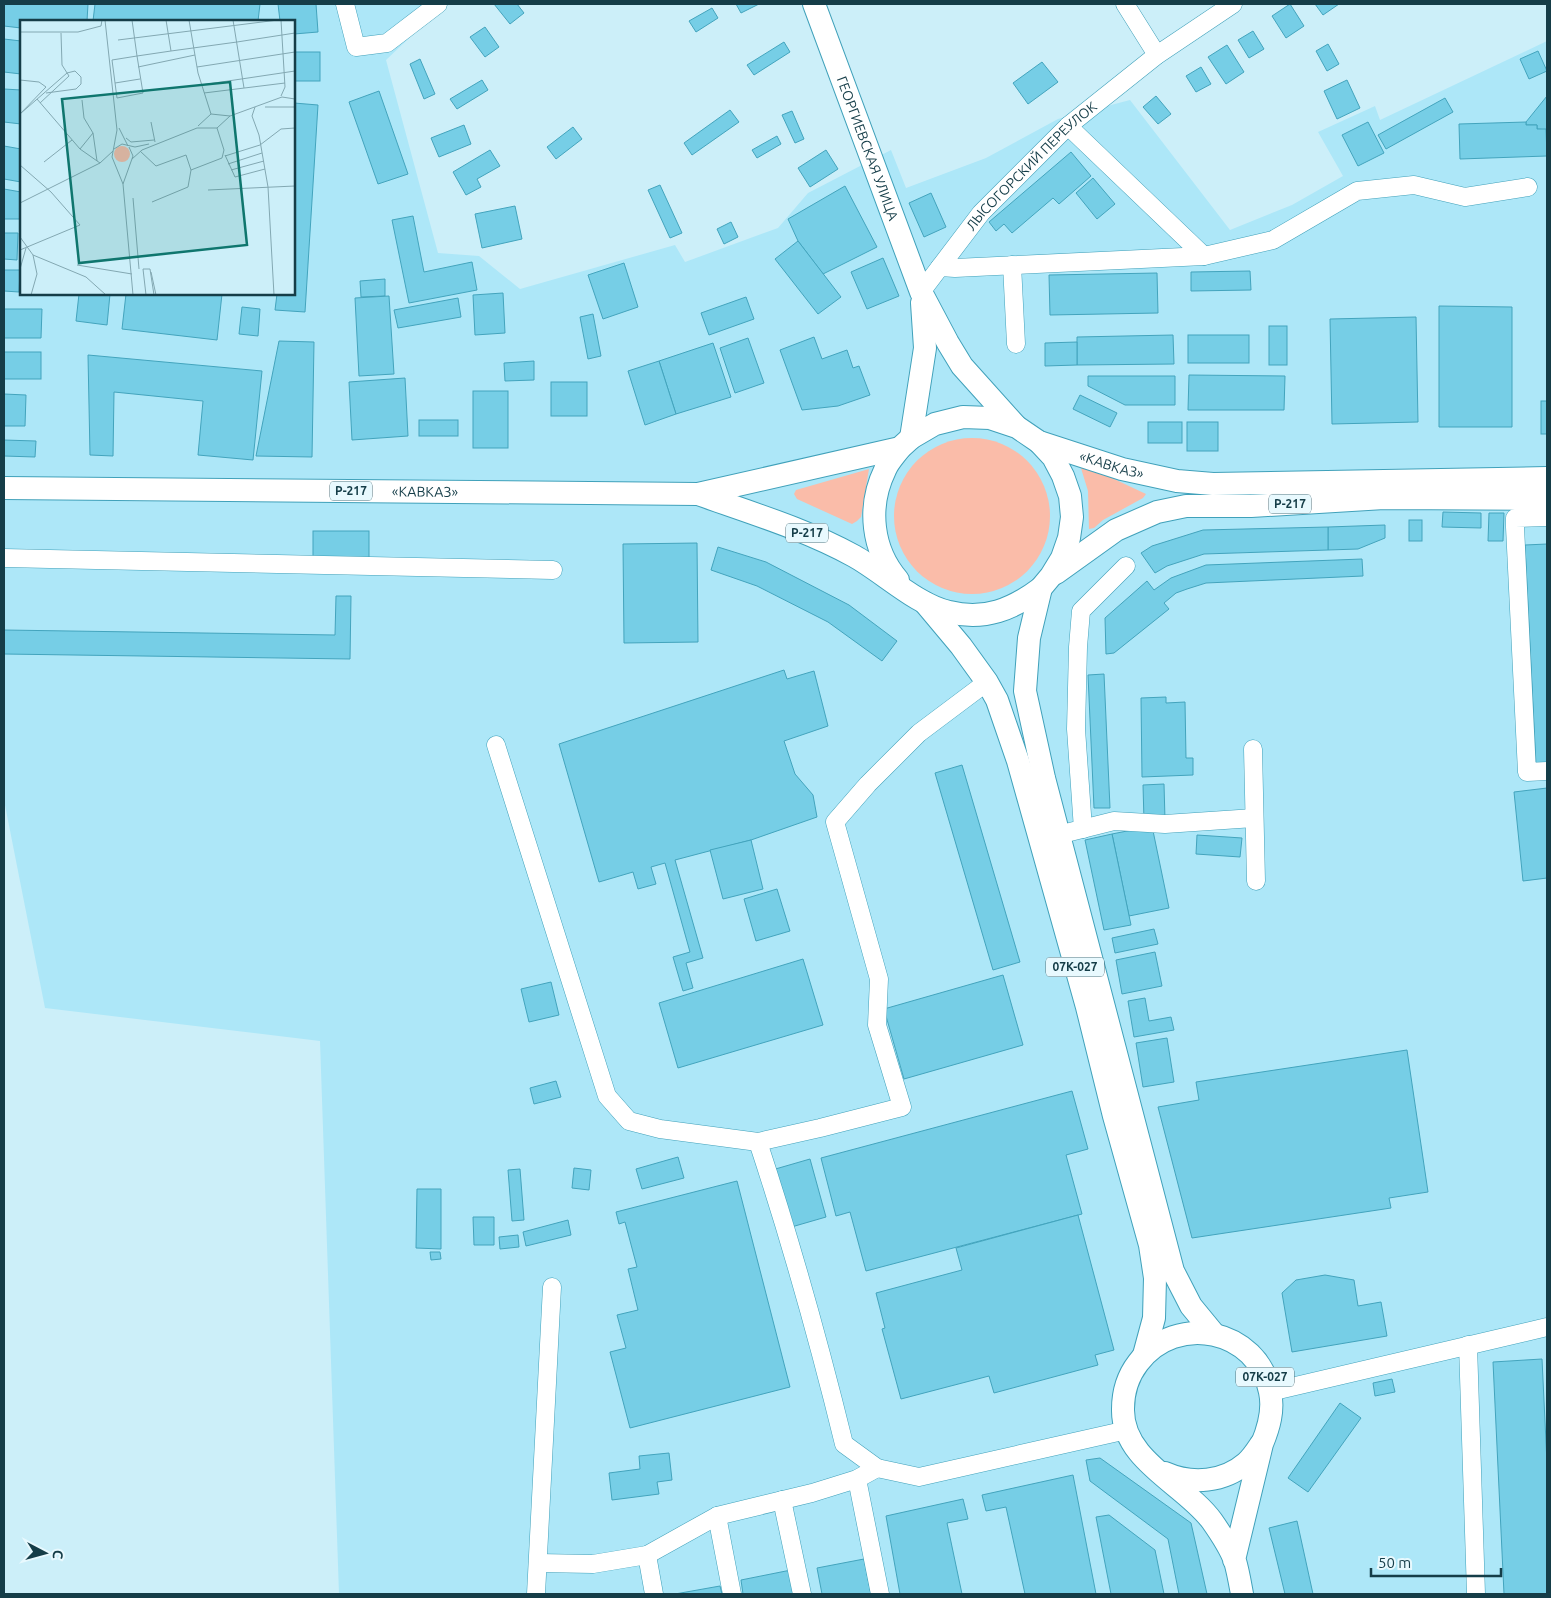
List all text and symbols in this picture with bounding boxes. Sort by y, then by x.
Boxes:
inset map [20,20,295,295]
street label: ГЕОРГИЕВСКАЯ УЛИЦА [834,74,902,223]
street label: ЛЫСОГОРСКИЙ ПЕРЕУЛОК [963,98,1100,234]
street label: «КАВКАЗ» [1077,448,1146,482]
road number: Р-217 [330,482,372,501]
street label: «КАВКАЗ» [392,483,459,500]
road number: Р-217 [1269,494,1311,514]
road number: Р-217 [786,524,828,542]
road number: 07К-027 [1046,958,1104,976]
road number: 07К-027 [1236,1368,1294,1386]
north arrow [20,1528,70,1578]
scale bar [1371,1546,1501,1578]
text: С [49,1549,66,1560]
text: 50 m [1378,1554,1411,1571]

